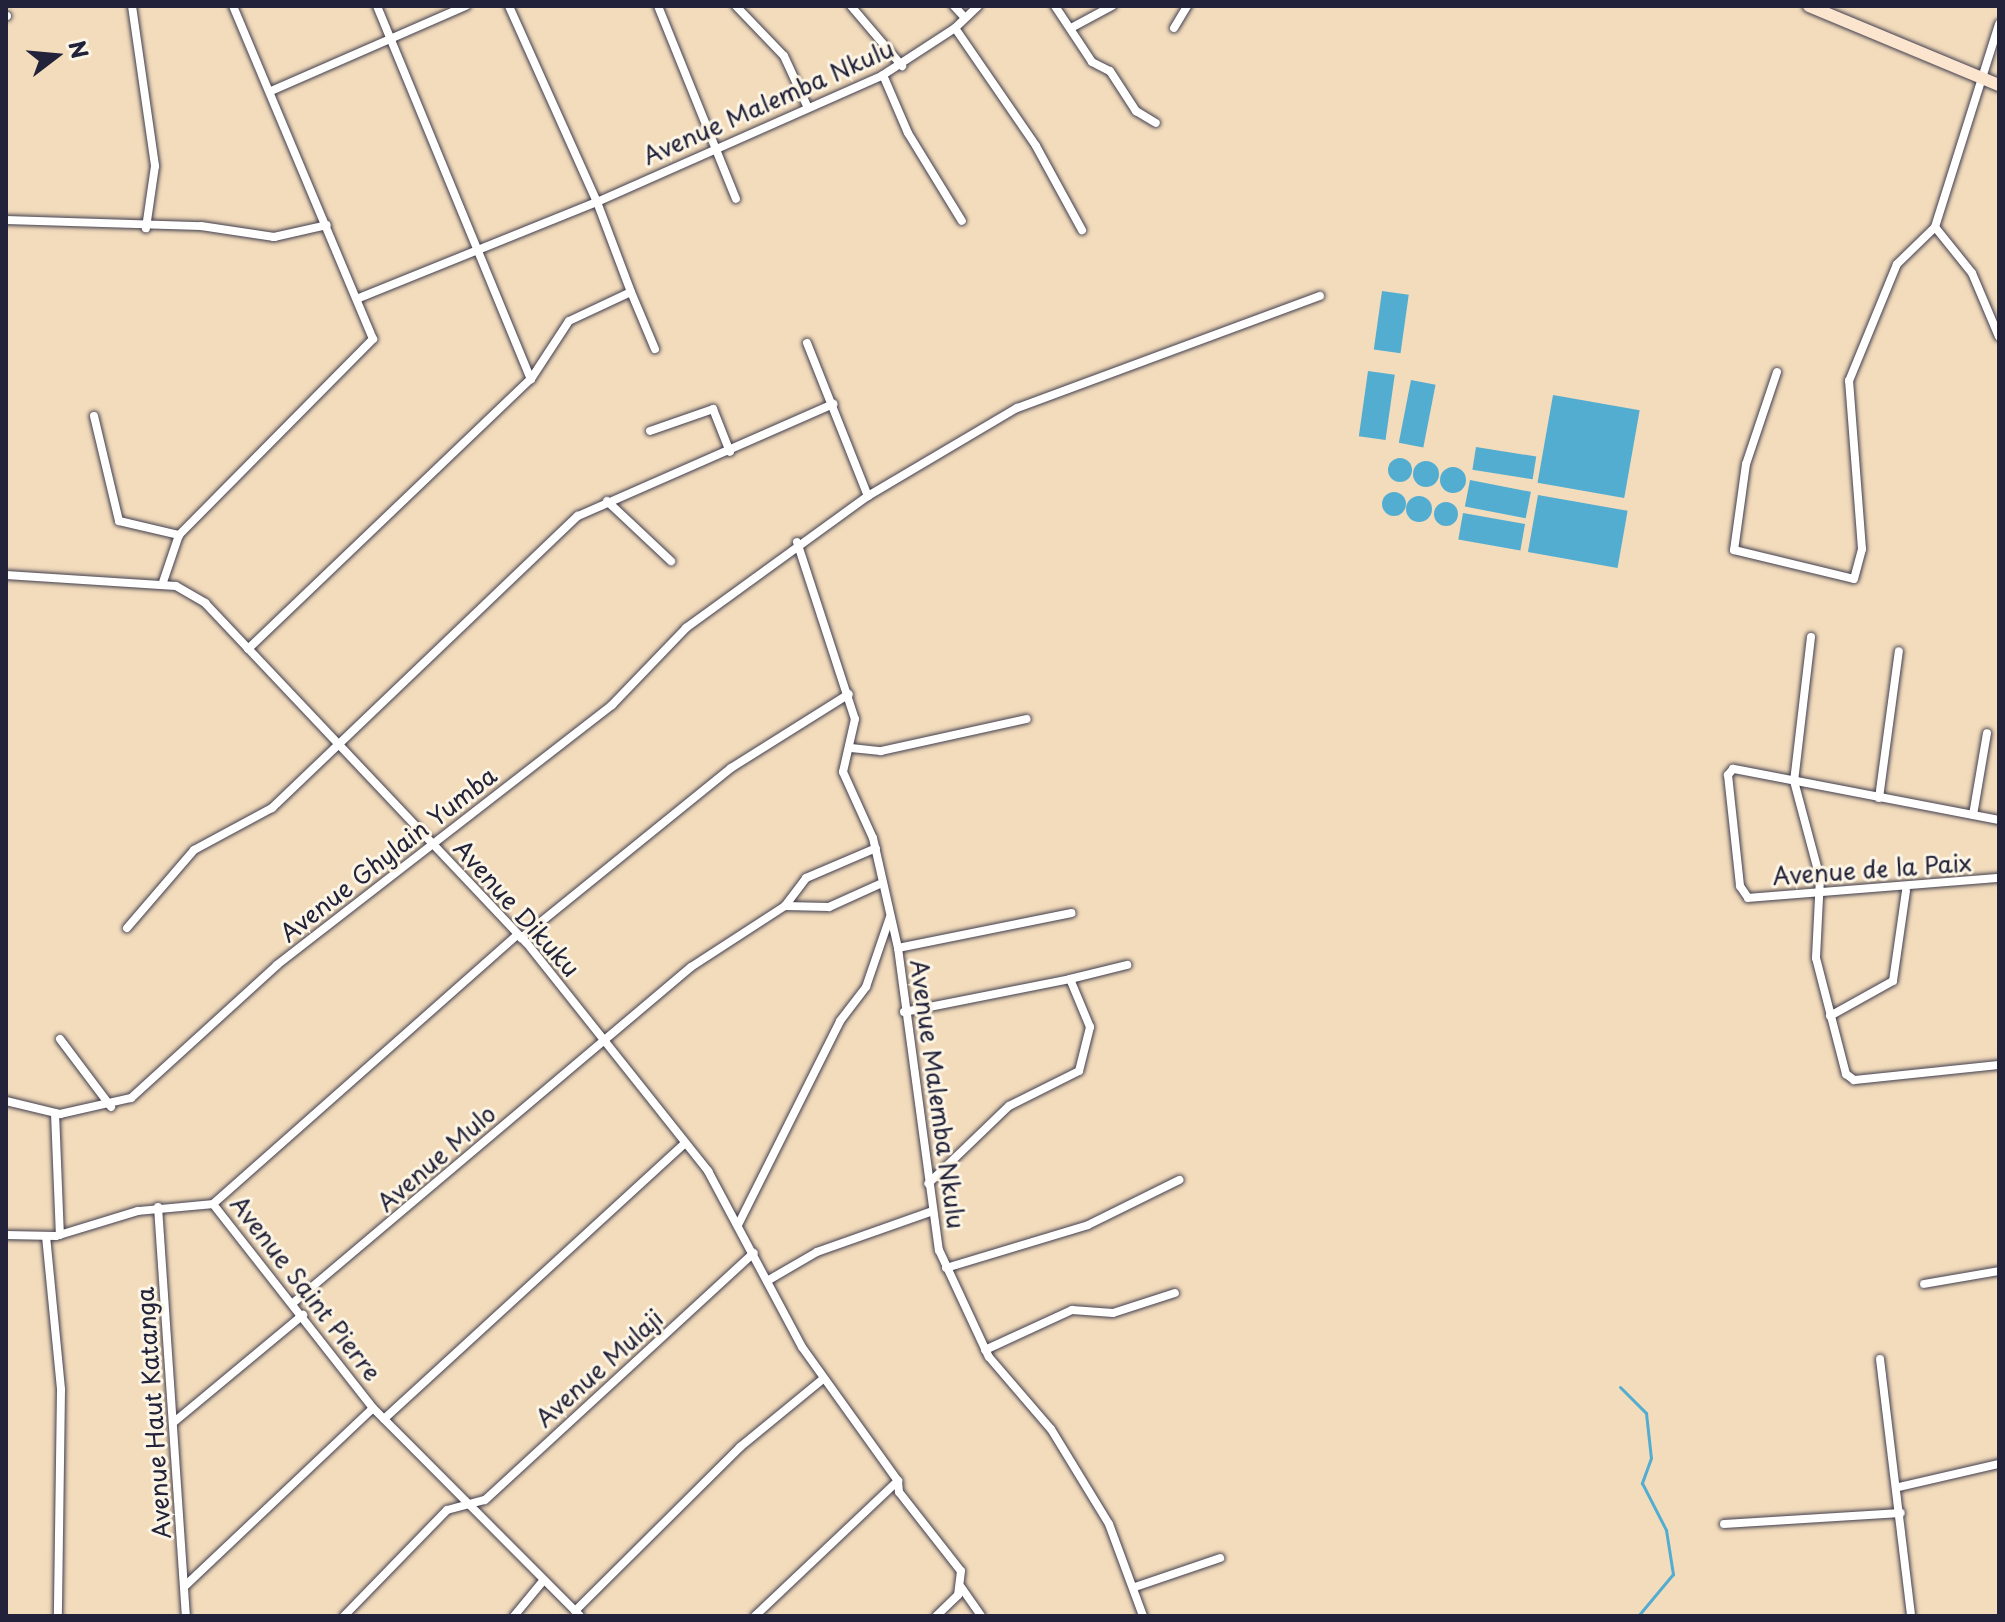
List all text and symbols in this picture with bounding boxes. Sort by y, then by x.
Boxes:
north arrow [16,16,96,96]
street label: Avenue Malemba Nkulu [638,34,898,170]
text: N [61,36,98,62]
street label: Avenue Ghylain Yumba [275,761,501,947]
street label: Avenue Dikuku [448,834,586,982]
street label: Avenue de la Paix [1771,848,1973,890]
street label: Avenue Malemba Nkulu [905,958,971,1230]
street label: Avenue Mulo [371,1099,501,1217]
street label: Avenue Saint Pierre [225,1190,387,1386]
street label: Avenue Haut Katanga [130,1286,176,1540]
street label: Avenue Mulaji [529,1303,669,1433]

